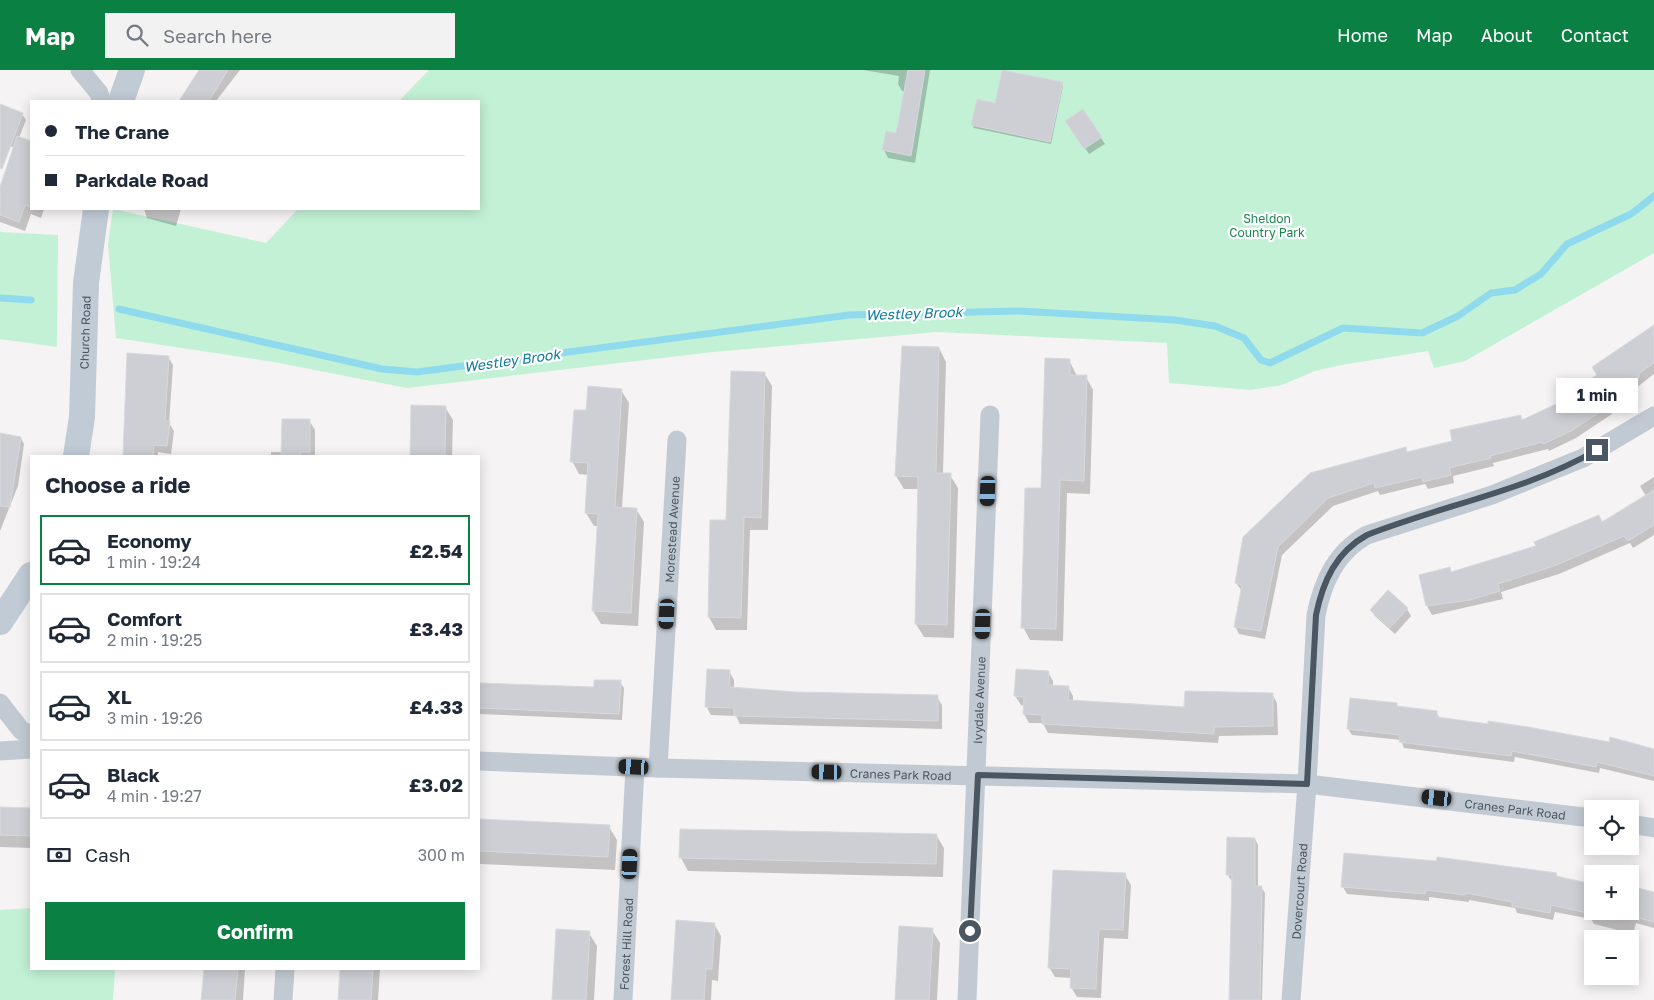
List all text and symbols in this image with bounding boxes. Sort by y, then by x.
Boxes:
search box [105,13,455,58]
text: Map [25,21,75,50]
icon: search [123,21,151,49]
text: Search here [163,24,272,47]
text: Home [1337,24,1388,46]
text: Map [1416,24,1453,46]
text: About [1481,24,1533,46]
text: Contact [1561,24,1629,46]
text: The Crane [75,120,169,143]
text: Parkdale Road [75,168,208,191]
park label: Sheldon Country Park [1229,211,1305,240]
street label: Church Road [76,295,93,370]
water label: Westley Brook [865,303,965,323]
water label: Westley Brook [463,345,563,375]
callout: 1 min [1556,378,1638,412]
text: 1 min [1577,385,1617,405]
route end [1586,439,1608,461]
text: Choose a ride [45,471,191,498]
street label: Morestead Avenue [661,476,682,583]
car [979,476,996,506]
icon: car [47,528,92,573]
text: Economy [107,529,192,552]
text: £2.54 [409,539,463,562]
text: 1 min · 19:24 [107,552,201,572]
car [658,599,675,629]
icon: car [47,606,92,651]
text: Comfort [107,607,182,630]
car [974,609,991,639]
text: £3.43 [409,617,463,640]
text: 2 min · 19:25 [107,630,202,650]
street label: Ivydale Avenue [970,656,988,744]
icon: car [47,684,92,729]
text: XL [107,685,132,708]
text: £4.33 [409,695,463,718]
text: 3 min · 19:26 [107,708,203,728]
car [618,759,649,775]
icon: car [47,762,92,807]
text: Black [107,763,160,786]
car [811,764,842,780]
street label: Cranes Park Road [850,765,952,783]
text: £3.02 [409,773,463,796]
text: 4 min · 19:27 [107,786,202,806]
car [1421,789,1452,807]
street label: Cranes Park Road [1464,795,1567,822]
map controls [1584,800,1639,985]
button: locate [1584,800,1639,855]
icon: cash [45,841,73,869]
text: Cash [85,843,130,866]
street label: Dovercourt Road [1288,843,1310,940]
text: 300 m [418,845,465,865]
car [621,849,638,879]
button: + [1584,865,1639,920]
street label: Forest Hill Road [616,898,636,991]
button: Confirm [45,902,465,960]
route start [959,920,981,942]
button: − [1584,930,1639,985]

